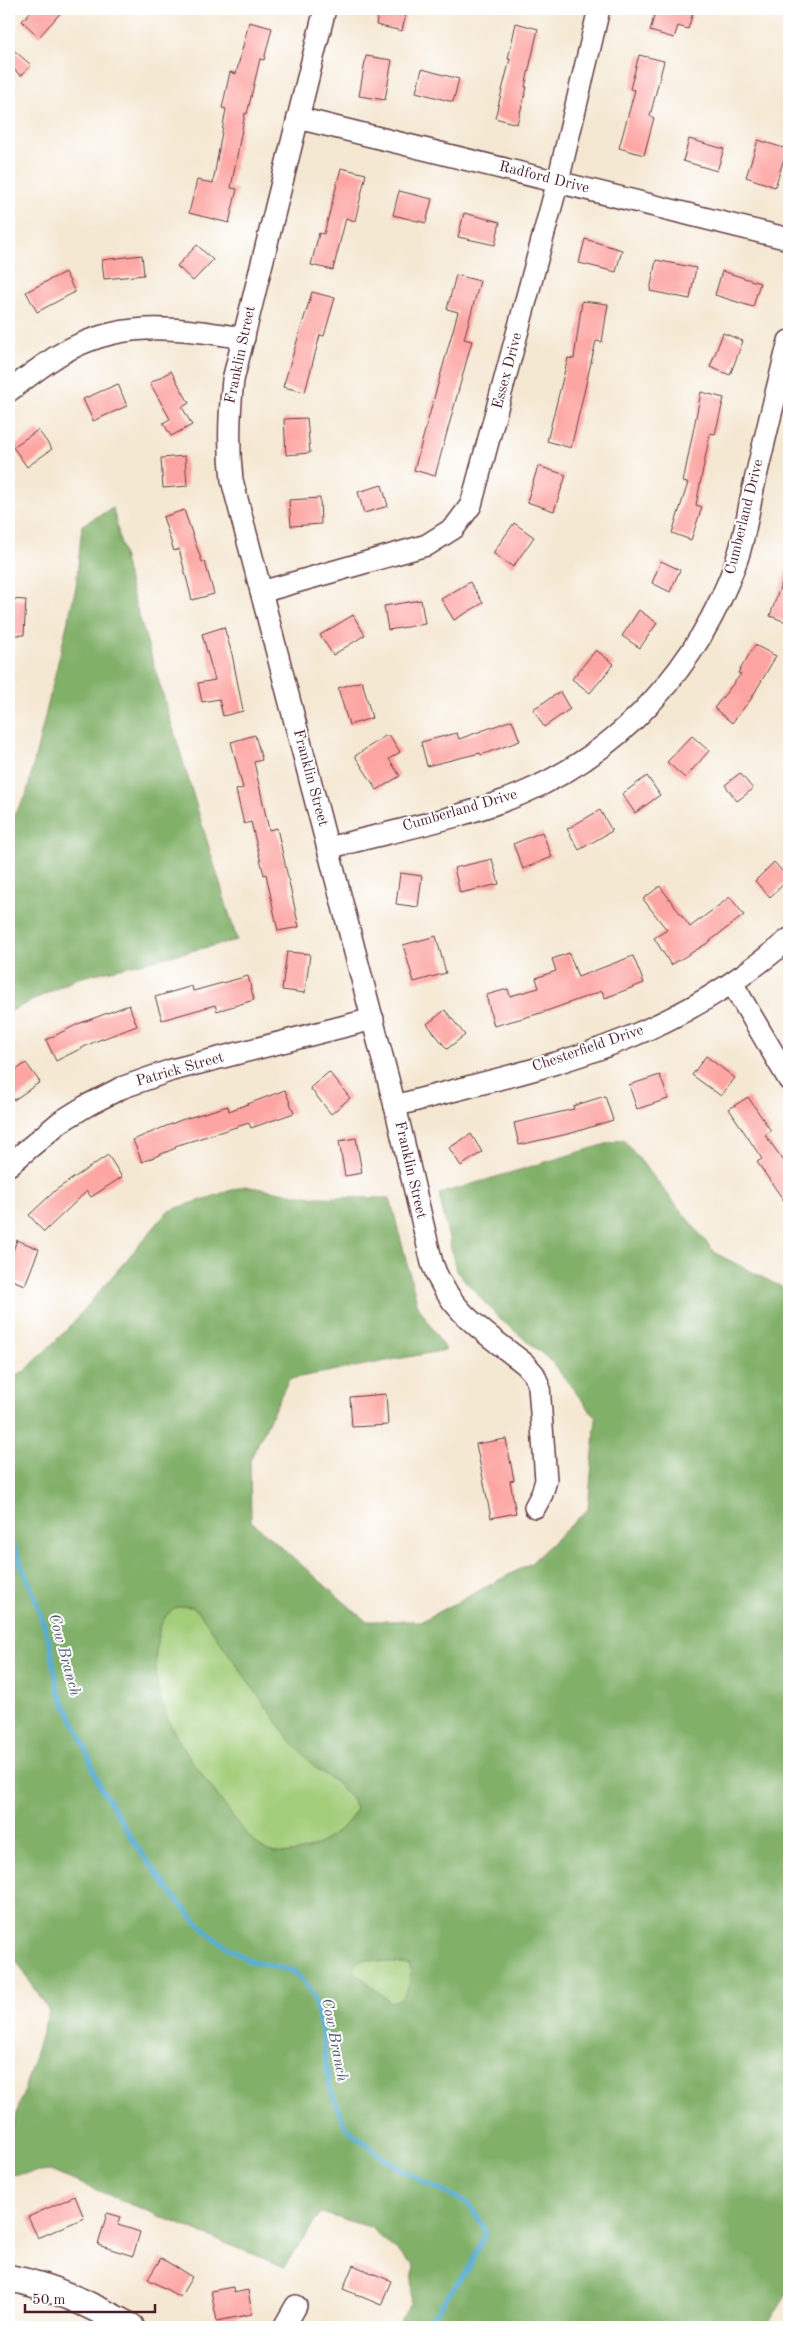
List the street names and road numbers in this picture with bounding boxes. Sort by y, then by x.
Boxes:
street label: Radford Drive [497,160,591,196]
street label: Franklin Street [223,305,259,405]
street label: Essex Drive [491,331,525,411]
street label: Cumberland Drive [723,458,767,576]
street label: Franklin Street [290,728,330,828]
street label: Cumberland Drive [401,787,519,835]
street label: Chesterfield Drive [530,1023,646,1075]
street label: Patrick Street [134,1050,226,1090]
street label: Franklin Street [391,1120,429,1220]

